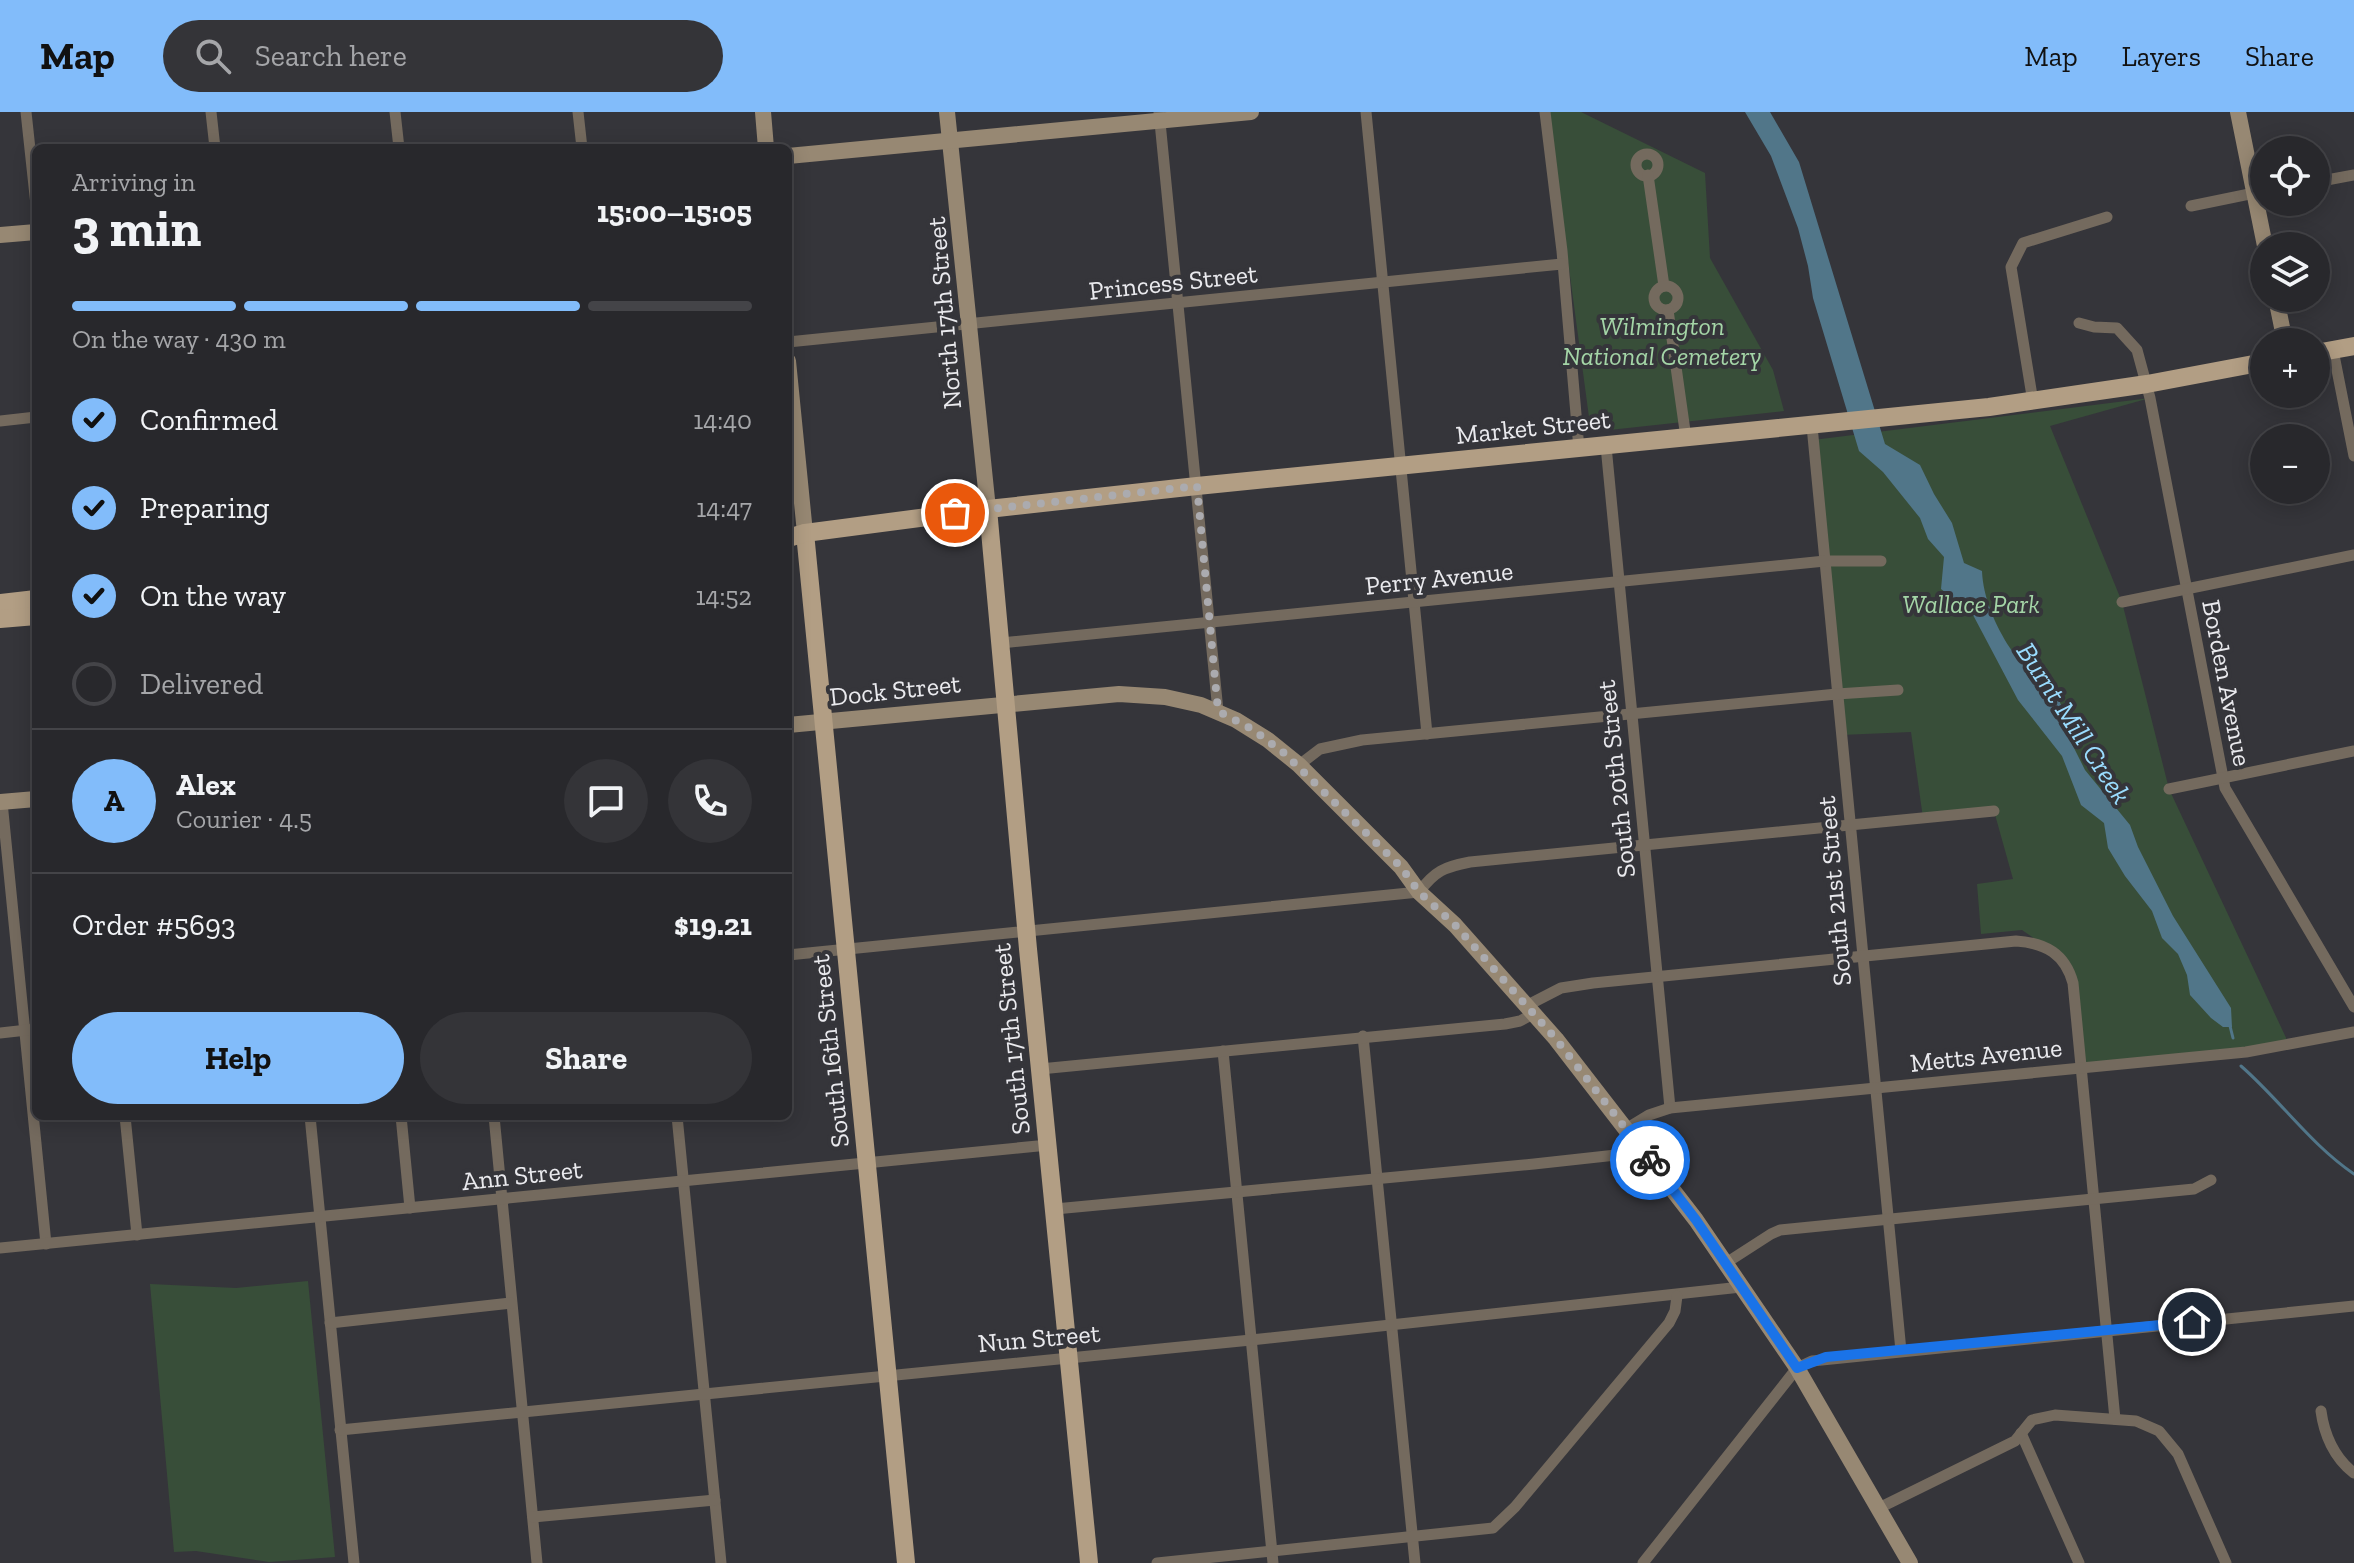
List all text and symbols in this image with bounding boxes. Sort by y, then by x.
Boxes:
search box [163,20,723,92]
text: Map [40,33,115,79]
icon: search [191,34,235,78]
text: Search here [255,38,407,74]
text: Map [2024,40,2078,73]
text: Layers [2122,40,2201,73]
text: Share [2245,40,2314,73]
map controls [2250,136,2330,504]
button: locate [2250,136,2330,216]
text: Arriving in [72,166,195,198]
text: 15:00–15:05 [597,194,752,230]
text: 3 min [72,197,201,259]
street label: North 17th Street [920,215,968,410]
button: layers [2250,232,2330,312]
street label: Princess Street [1087,257,1259,307]
park label: Wilmington National Cemetery [1563,310,1761,372]
text: On the way · 430 m [72,323,286,355]
button: + [2250,328,2330,408]
icon: check [72,398,116,442]
text: Confirmed [140,402,278,438]
street label: Market Street [1454,403,1612,451]
text: 14:40 [693,404,752,436]
button: − [2250,424,2330,504]
pin [921,479,989,547]
icon: check [72,486,116,530]
text: Preparing [140,490,270,526]
icon: bag [933,491,977,535]
text: 14:47 [696,492,752,524]
street label: Perry Avenue [1363,554,1515,602]
icon: check [72,574,116,618]
text: On the way [140,578,286,614]
text: 14:52 [695,580,752,612]
park label: Wallace Park [1902,588,2040,620]
street label: Borden Avenue [2195,597,2259,769]
water label: Burnt Mill Creek [2010,636,2138,810]
text: Delivered [140,666,263,702]
street label: Dock Street [828,667,962,713]
street label: South 20th Street [1590,678,1642,879]
button: chat [564,759,648,843]
button: phone [668,759,752,843]
text: Alex [176,767,236,803]
text: A [104,783,124,819]
street label: South 21st Street [1810,794,1858,987]
text: Courier · 4.5 [176,803,312,835]
text: Order #5693 [72,907,236,943]
text: $19.21 [674,907,752,943]
street label: South 17th Street [985,942,1037,1136]
street label: South 16th Street [804,953,856,1149]
button: Help [72,1012,404,1104]
button: Share [420,1012,752,1104]
street label: Metts Avenue [1908,1031,2064,1079]
courier [1610,1120,1690,1200]
icon: bike [1628,1138,1672,1182]
street label: Ann Street [460,1153,584,1197]
pin [2158,1288,2226,1356]
icon: home [2170,1300,2214,1344]
street label: Nun Street [977,1317,1102,1359]

